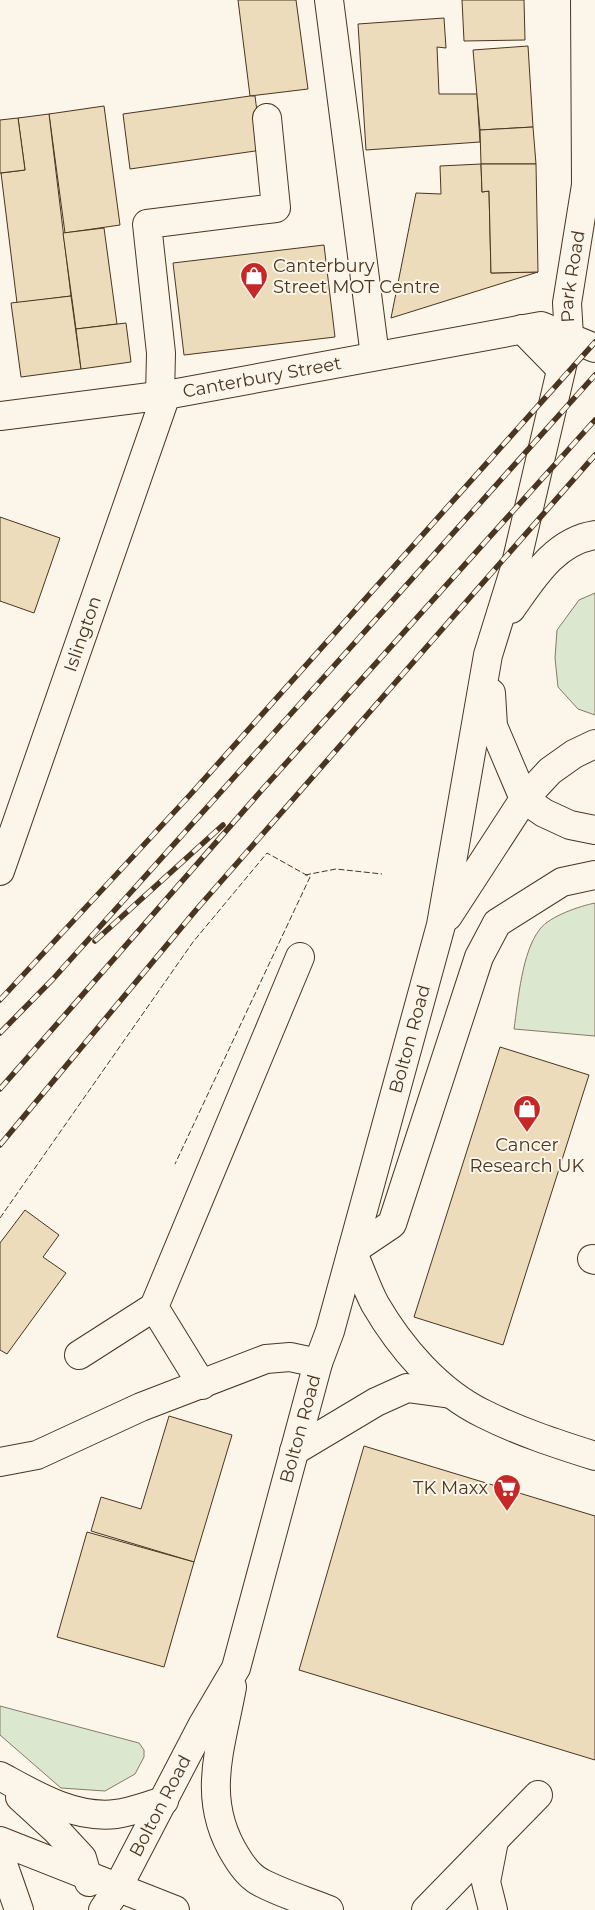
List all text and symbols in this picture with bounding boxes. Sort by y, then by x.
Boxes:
street label: Park Road [556,229,590,323]
place label: Canterbury Street MOT Centre [273,255,440,298]
shop icon: Canterbury Street MOT Centre [239,261,269,300]
street label: Canterbury Street [181,352,343,403]
street label: Islington [59,593,106,675]
street label: Bolton Road [384,982,435,1096]
shop icon: Cancer Research UK [512,1094,542,1133]
place label: Cancer Research UK [470,1134,585,1177]
street label: Bolton Road [275,1372,325,1486]
supermarket icon: TK Maxx [492,1473,522,1512]
place label: TK Maxx [413,1477,488,1499]
street label: Bolton Road [125,1751,196,1861]

